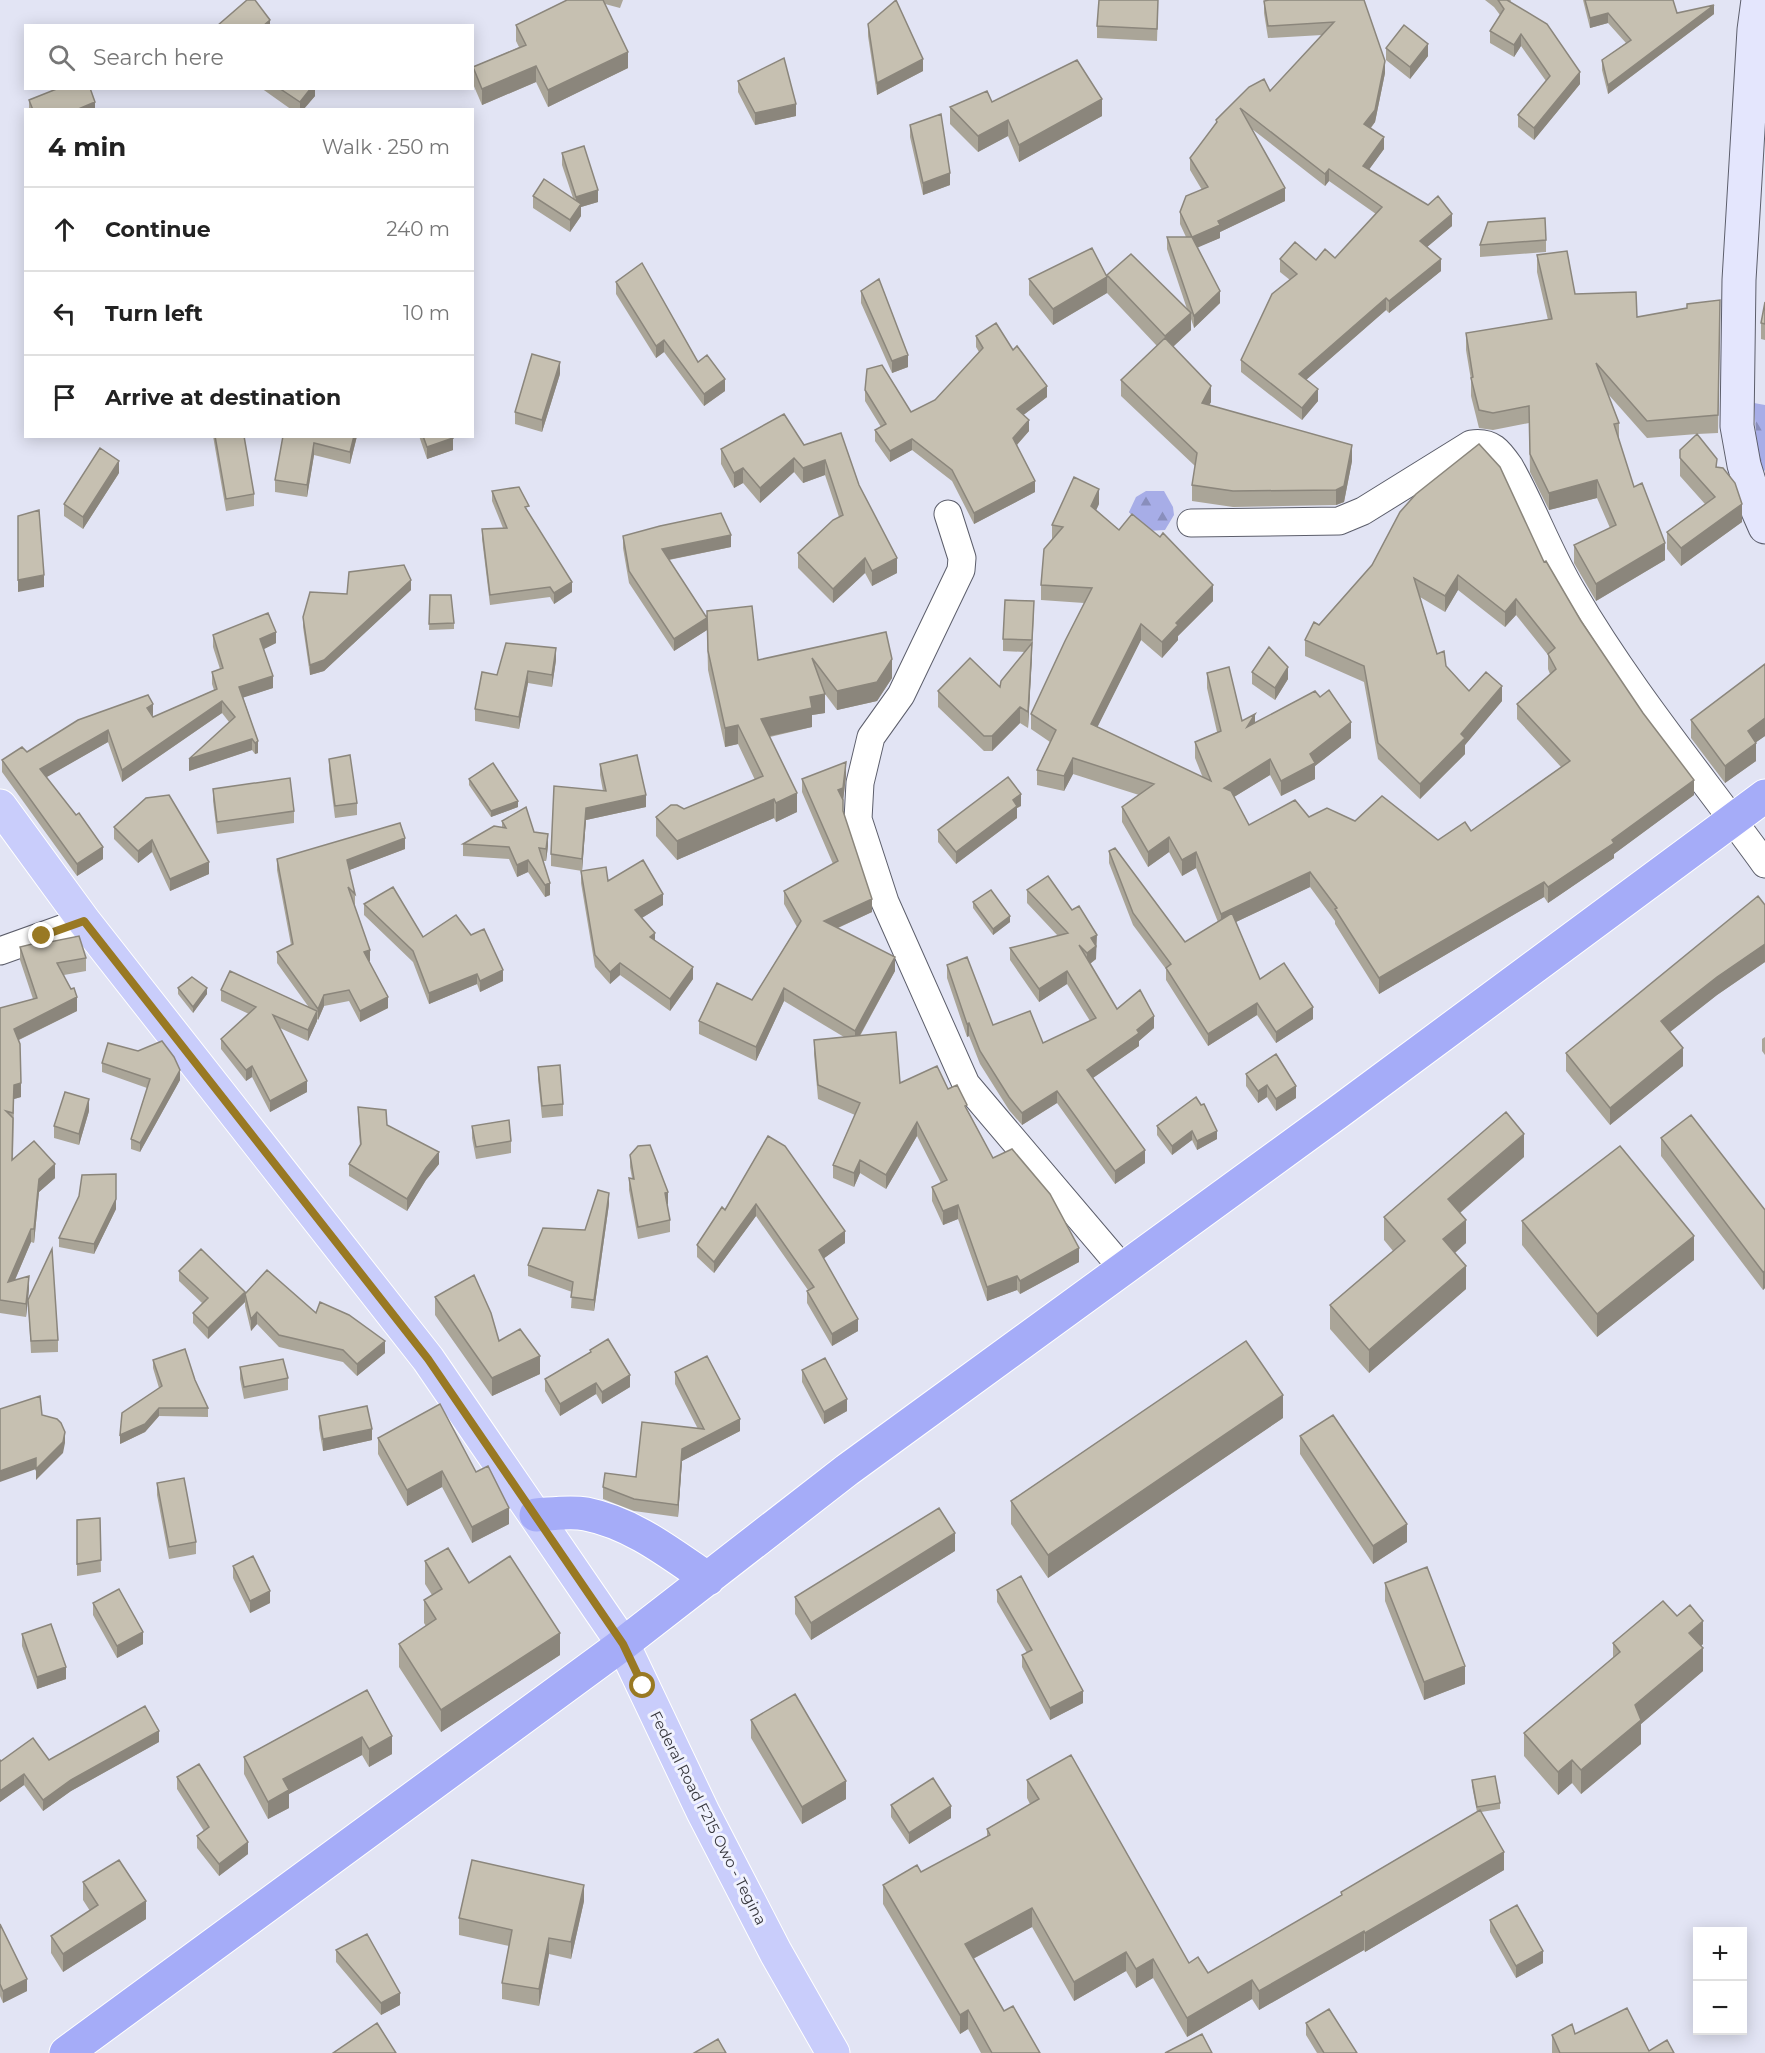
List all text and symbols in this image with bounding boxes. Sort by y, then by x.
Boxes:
search box [24,24,474,90]
icon: search [45,41,78,74]
text: Search here [93,44,224,71]
text: 4 min [48,131,126,163]
text: Walk · 250 m [322,135,450,159]
icon: ahead [48,213,81,246]
text: Continue [105,216,211,243]
text: 240 m [386,217,450,241]
icon: left [48,297,81,330]
text: Turn left [105,300,203,327]
text: 10 m [403,301,450,325]
icon: arrive [48,381,81,414]
text: Arrive at destination [105,384,341,411]
route end [28,922,54,948]
route start [629,1672,655,1698]
street label: Federal Road F215 Owo - Tegina [646,1708,771,1928]
map controls [1693,1927,1747,2035]
button: + [1693,1927,1747,1981]
button: − [1693,1981,1747,2035]

